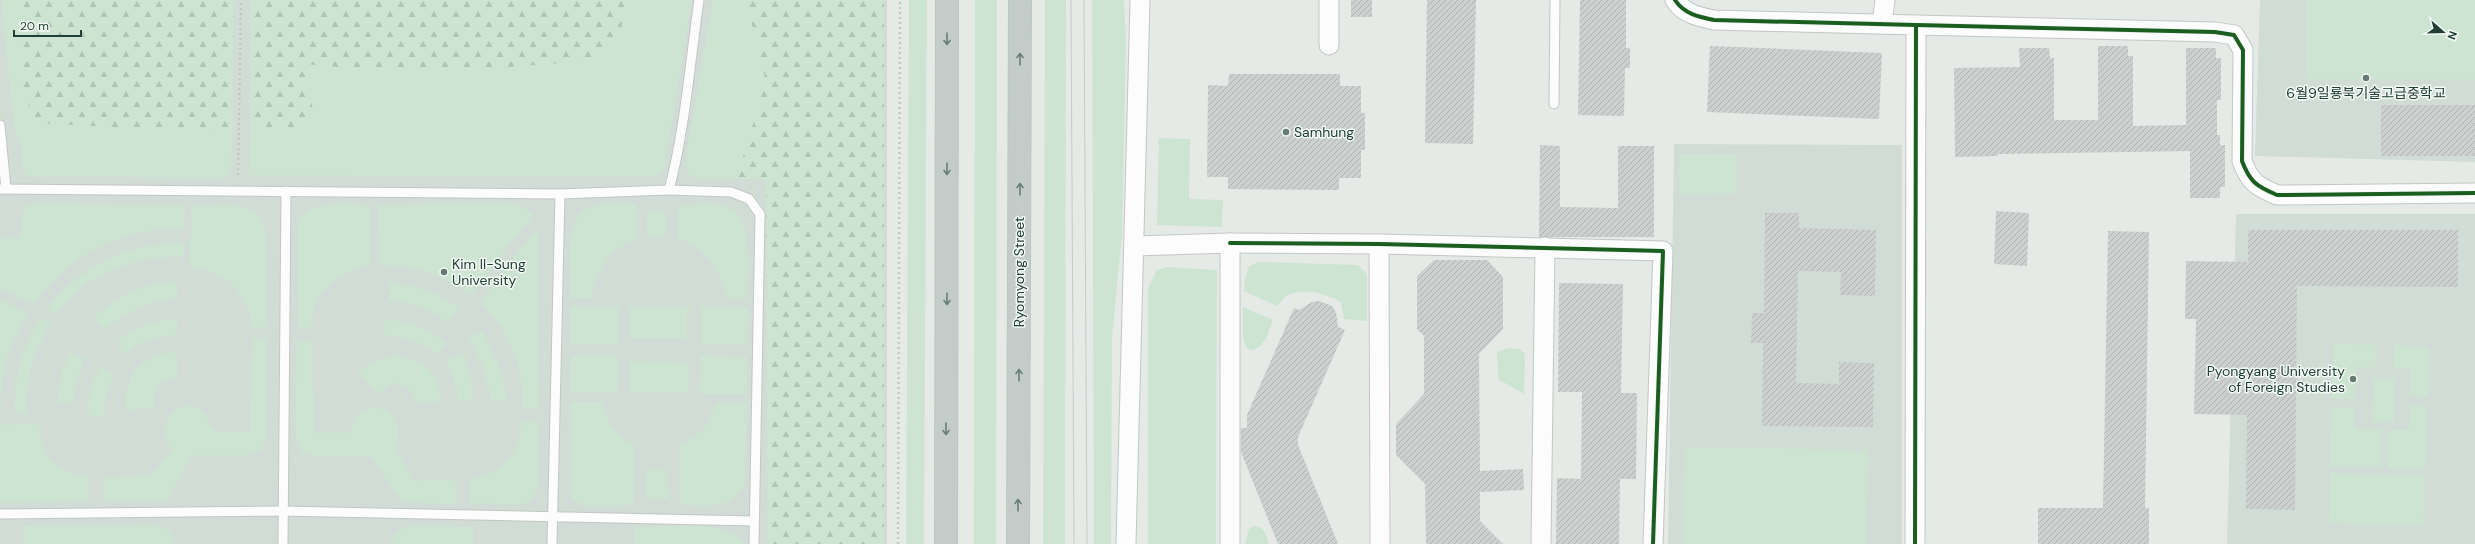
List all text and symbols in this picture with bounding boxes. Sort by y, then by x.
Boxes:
scale bar [14,12,81,38]
north arrow [2423,12,2463,52]
text: 20 m [20,18,49,34]
text: N [2444,29,2460,42]
one-way arrow [943,32,951,45]
one-way arrow [1016,53,1024,66]
marker: 6월9일룡북기술고급중학교 [2361,73,2371,83]
place label: 6월9일룡북기술고급중학교 [2286,84,2446,102]
place label: Samhung [1294,123,1354,141]
marker: Samhung [1281,127,1291,137]
one-way arrow [943,162,951,175]
one-way arrow [1016,183,1024,196]
street label: Ryomyong Street [1010,217,1028,327]
place label: Kim Il-Sung University [452,255,526,289]
marker: Kim Il-Sung University [439,267,449,277]
one-way arrow [943,292,951,305]
place label: Pyongyang University of Foreign Studies [2207,362,2345,396]
one-way arrow [1015,369,1023,382]
marker: Pyongyang University of Foreign Studies [2348,374,2358,384]
one-way arrow [942,422,950,435]
one-way arrow [1014,499,1022,512]

